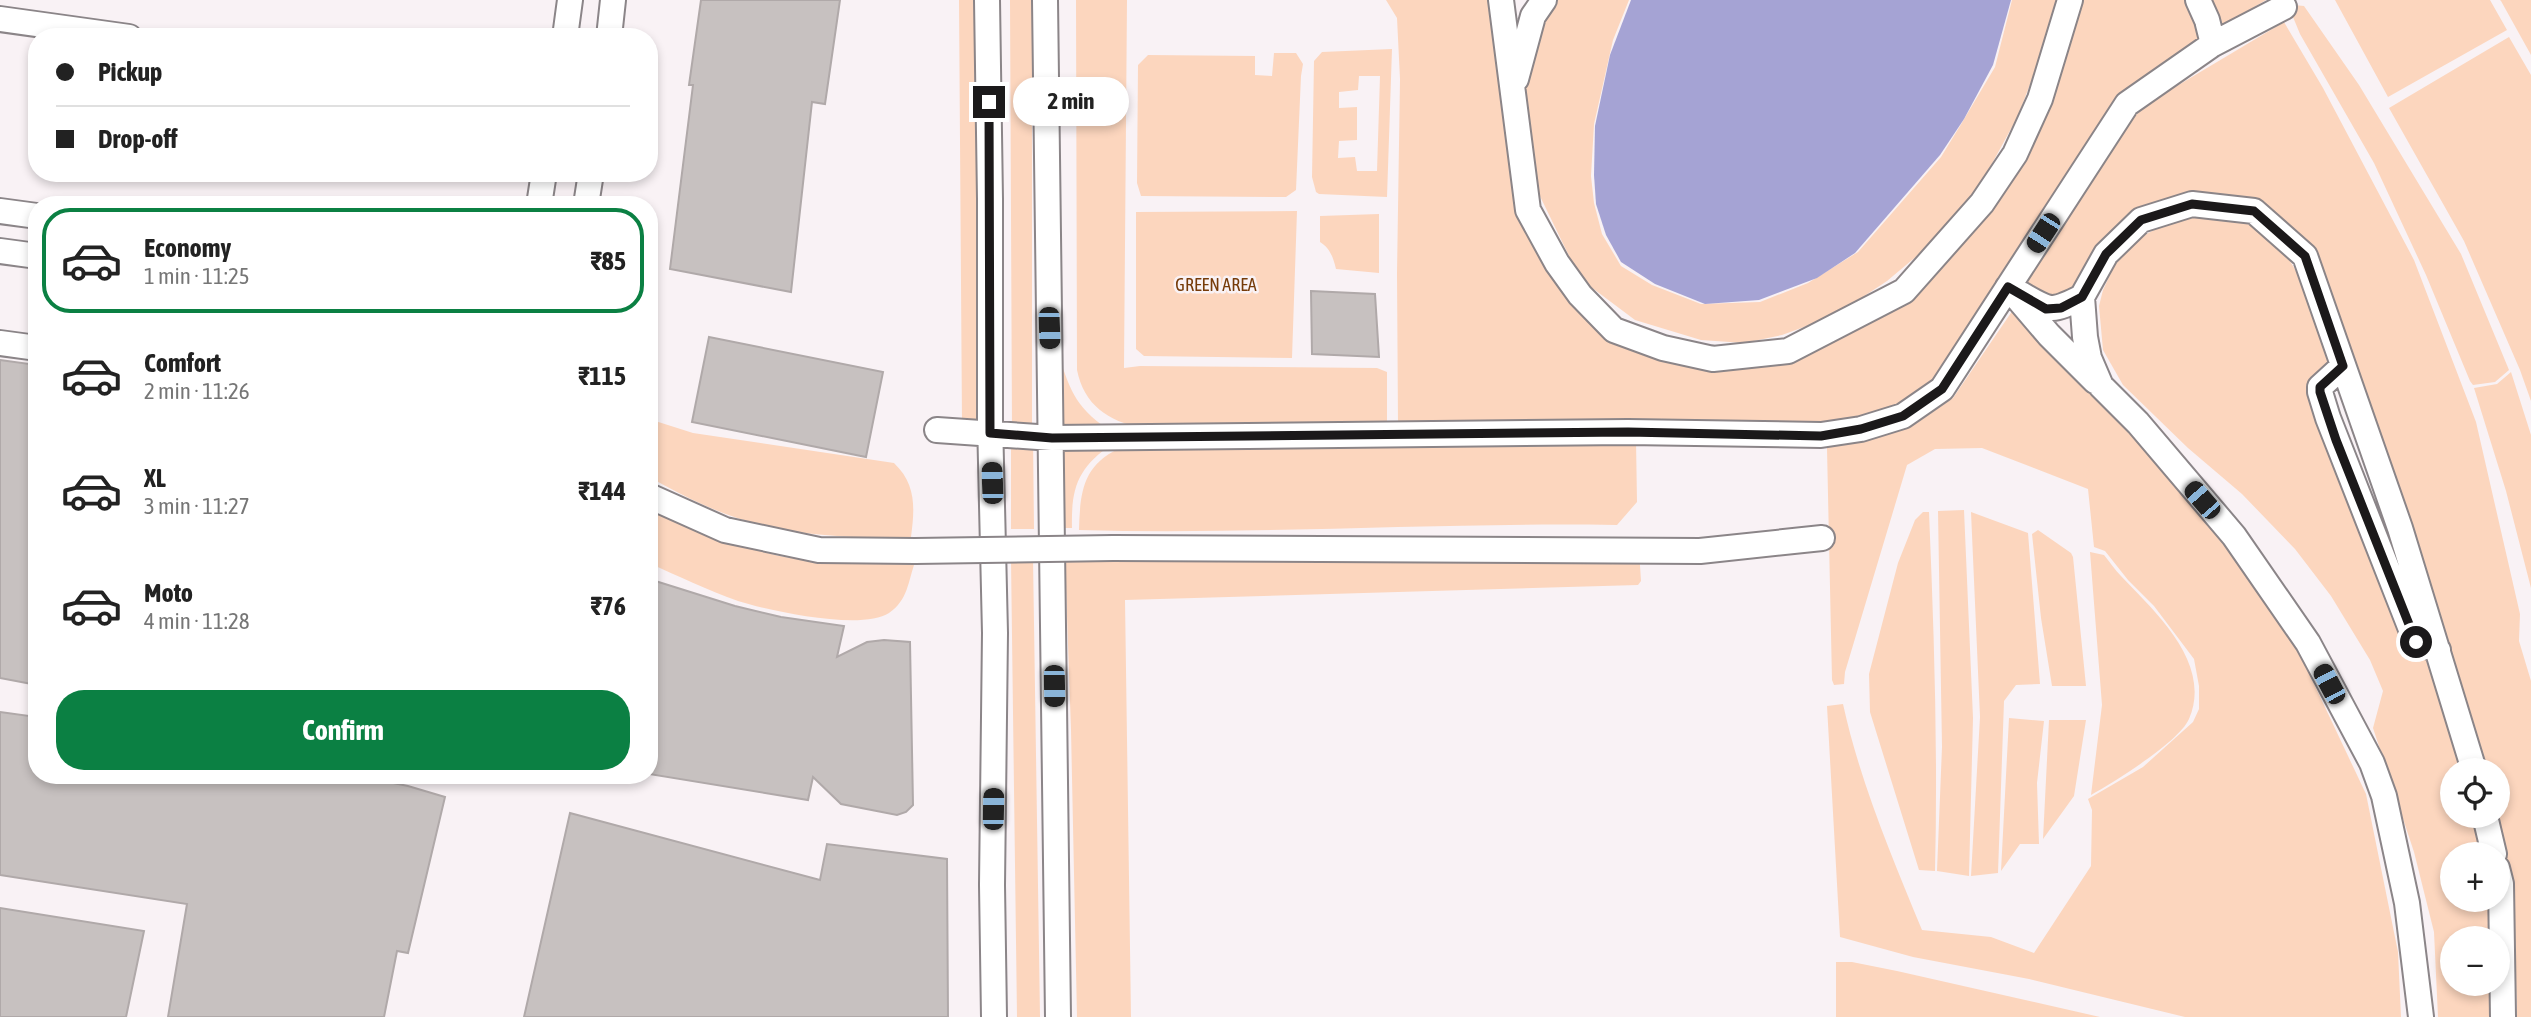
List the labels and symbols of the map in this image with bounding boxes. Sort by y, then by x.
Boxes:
callout: 2 min [1014,78,1129,126]
route end [973,86,1005,118]
car [2023,210,2064,256]
park label: GREEN AREA [1175,274,1257,295]
car [1038,307,1061,349]
car [981,462,1004,504]
car [2181,477,2224,523]
route start [2400,626,2432,658]
car [2310,661,2349,707]
car [1044,665,1065,707]
car [983,788,1004,830]

